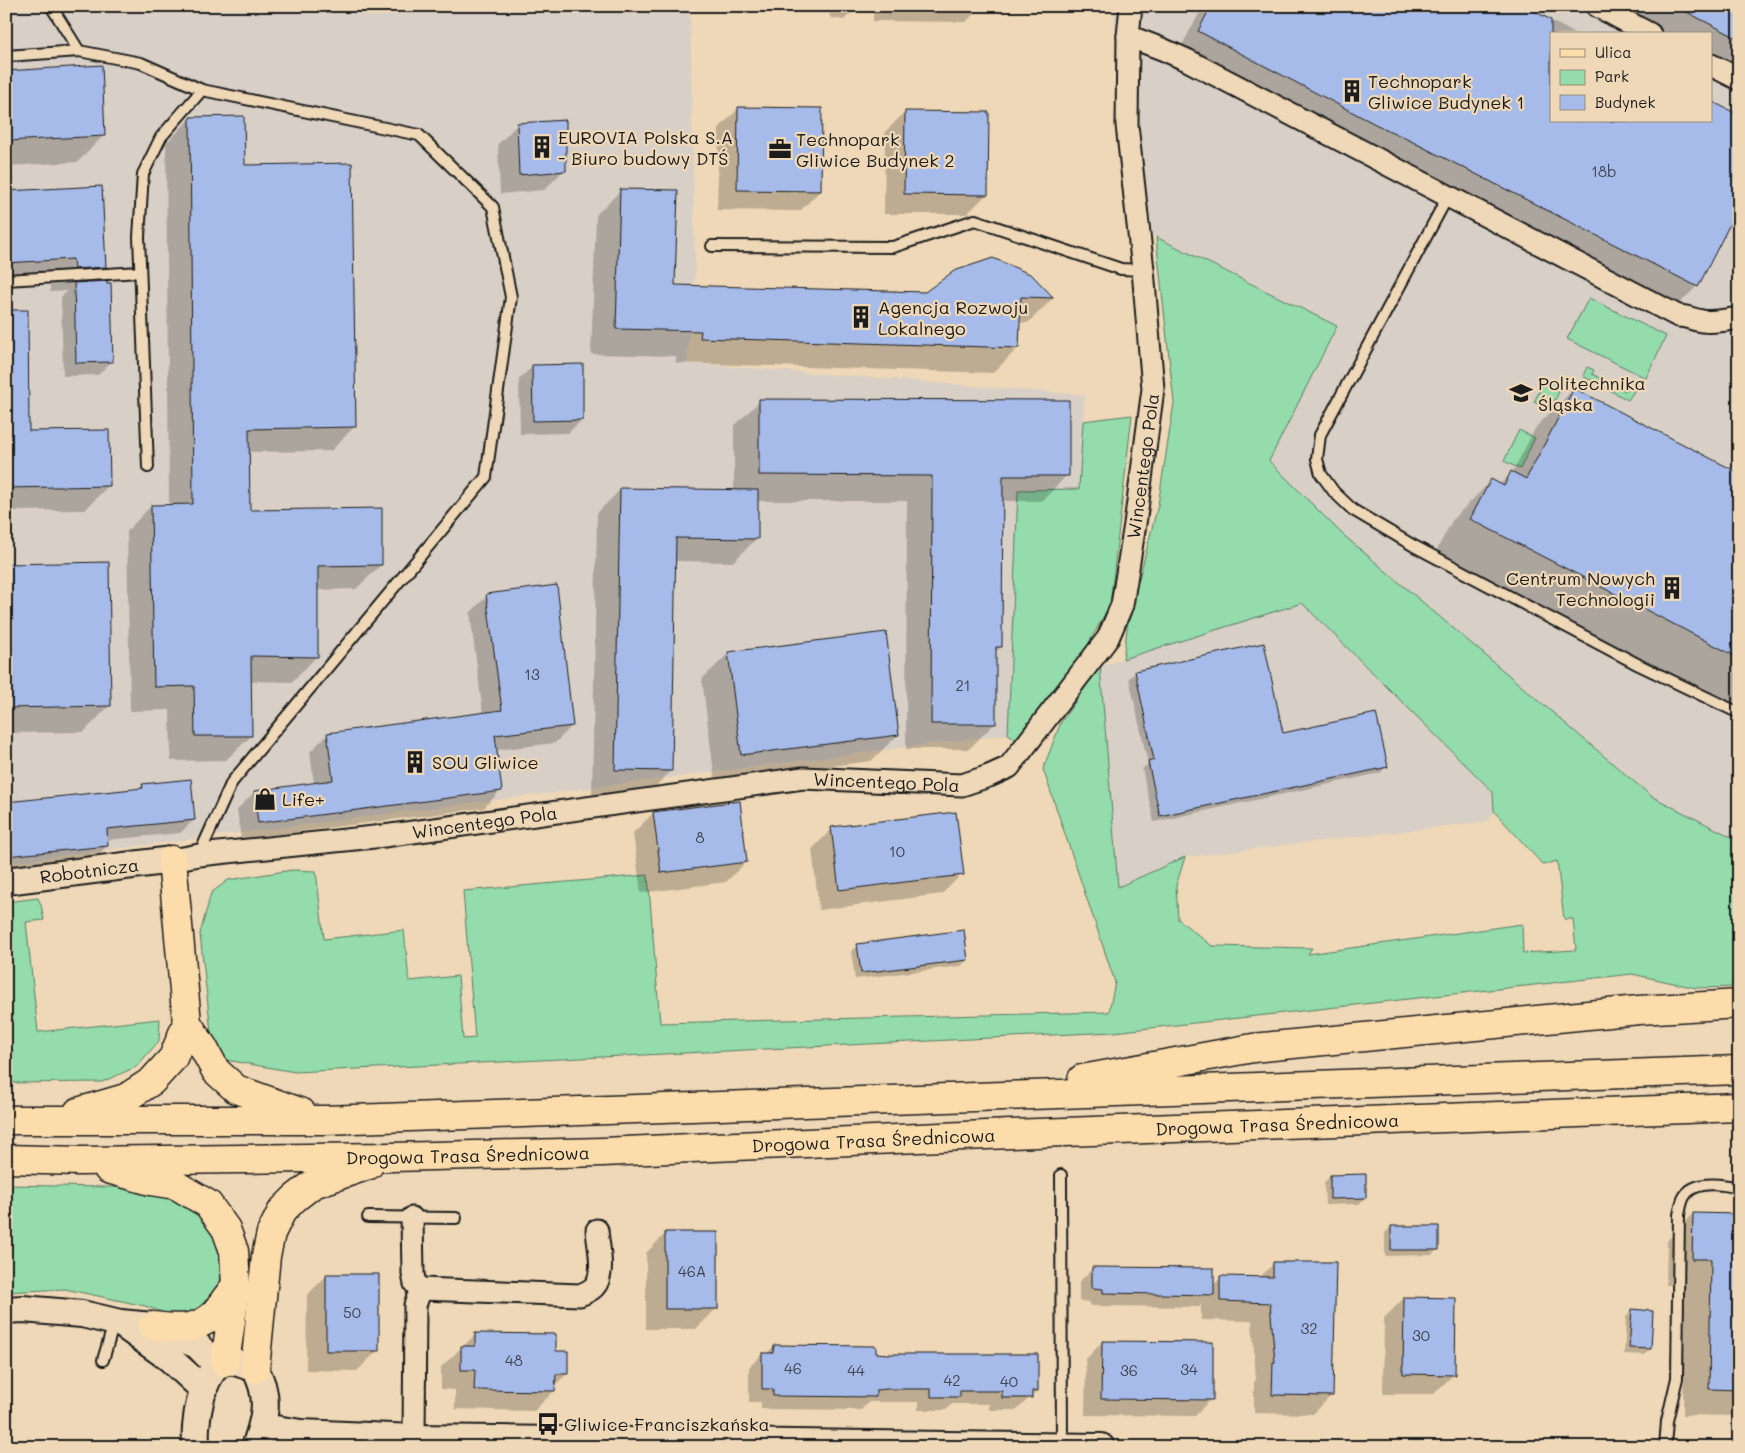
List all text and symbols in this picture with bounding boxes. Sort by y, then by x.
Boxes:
legend [1550,32,1712,122]
text: Ulica [1595,42,1632,62]
text: Park [1595,66,1629,86]
place label: Technopark Gliwice Budynek 1 [1368,69,1525,114]
building icon: Technopark Gliwice Budynek 1 [1339,78,1365,104]
text: Budynek [1595,92,1655,112]
place label: EUROVIA Polska S.A - Biuro budowy DTŚ [558,125,733,170]
place label: Technopark Gliwice Budynek 2 [796,127,955,172]
building icon: EUROVIA Polska S.A - Biuro budowy DTŚ [529,134,555,160]
office icon: Technopark Gliwice Budynek 2 [767,136,793,162]
house number: 18b [1591,161,1617,181]
place label: Agencja Rozwoju Lokalnego [878,295,1028,340]
building icon: Agencja Rozwoju Lokalnego [848,304,874,330]
place label: Politechnika Śląska [1538,371,1646,416]
school or university icon: Politechnika Śląska [1508,380,1534,406]
street label: Wincentego Pola [1121,392,1164,540]
place label: Centrum Nowych Technologii [1506,566,1655,611]
building icon: Centrum Nowych Technologii [1659,575,1685,601]
house number: 13 [524,664,540,684]
house number: 21 [955,675,971,695]
building icon: SOU Gliwice [402,749,428,775]
place label: SOU Gliwice [432,750,539,774]
street label: Wincentego Pola [813,766,960,797]
shop icon: Life+ [252,786,278,812]
place label: Life+ [282,787,325,811]
street label: Wincentego Pola [410,800,559,844]
house number: 8 [695,827,705,847]
house number: 10 [889,841,905,861]
street label: Robotnicza [38,852,140,889]
street label: Drogowa Trasa Średnicowa [1155,1108,1400,1141]
street label: Drogowa Trasa Średnicowa [751,1123,996,1157]
street label: Drogowa Trasa Średnicowa [346,1140,590,1170]
house number: 46A [678,1261,706,1281]
house number: 50 [343,1302,361,1322]
house number: 32 [1300,1318,1318,1338]
house number: 30 [1412,1325,1430,1345]
house number: 48 [505,1350,523,1370]
house number: 46 [784,1358,802,1378]
house number: 34 [1180,1359,1198,1379]
house number: 44 [847,1360,865,1380]
house number: 36 [1120,1360,1138,1380]
house number: 42 [943,1370,961,1390]
house number: 40 [1000,1371,1018,1391]
bus stop icon: Gliwice Franciszkańska [535,1411,561,1437]
place label: Gliwice Franciszkańska [564,1412,770,1436]

